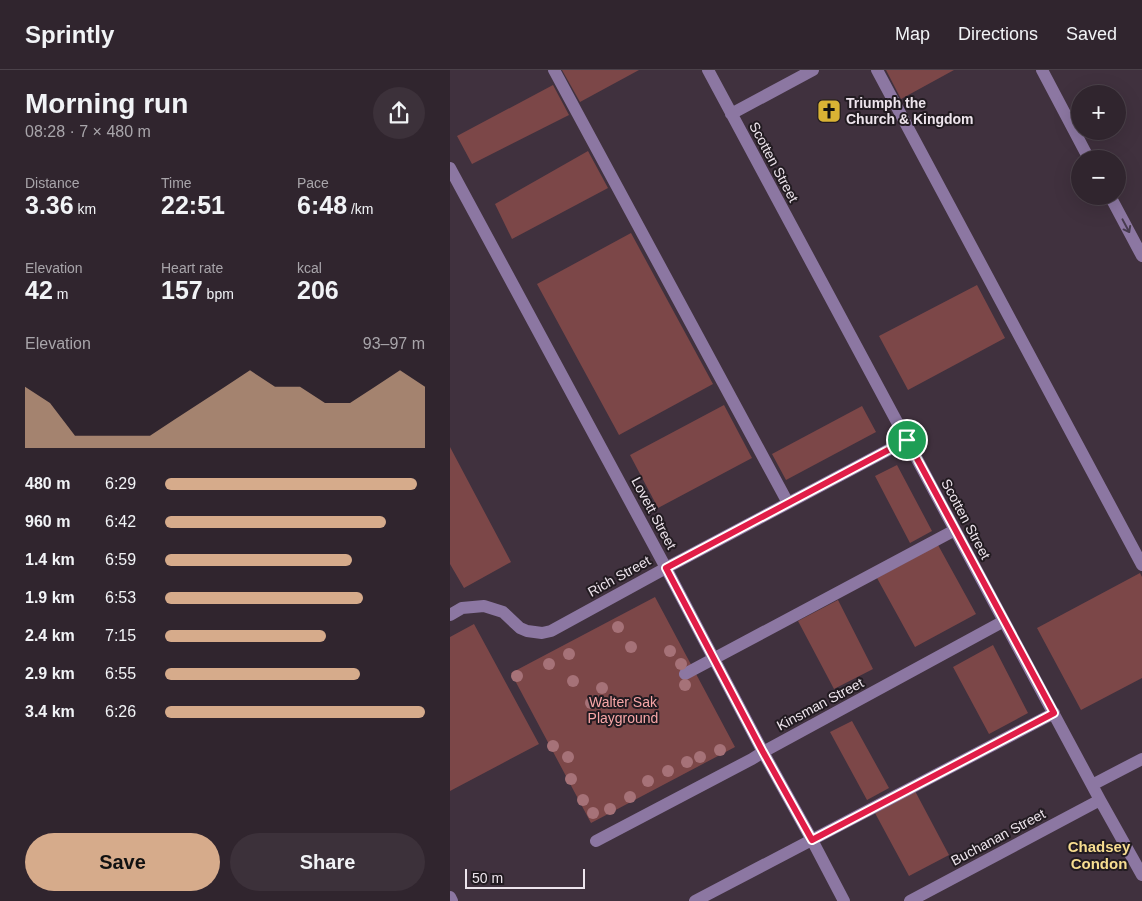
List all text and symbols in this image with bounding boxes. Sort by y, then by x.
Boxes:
text: Sprintly [25,21,114,48]
text: Map [895,24,930,44]
text: Directions [958,24,1038,44]
text: Saved [1066,24,1117,44]
map controls [1071,85,1126,205]
button: + [1071,85,1126,140]
button: share [373,87,425,139]
text: Morning run [25,88,188,119]
place label: Triumph the Church & Kingdom [846,95,974,127]
church icon: Triumph the Church & Kingdom [816,98,842,124]
street label: Scotten Street [746,119,802,205]
text: 08:28 · 7 × 480 m [25,123,151,140]
button: − [1071,150,1126,205]
text: Distance [25,175,79,191]
text: Time [161,175,192,191]
text: Pace [297,175,329,191]
text: 3.36 [25,191,74,219]
text: 22:51 [161,191,225,219]
text: 6:48 [297,191,347,219]
text: km [74,201,96,217]
text: /km [347,201,374,217]
one-way arrow [1121,219,1131,234]
text: Elevation [25,260,83,276]
text: Heart rate [161,260,223,276]
text: kcal [297,260,322,276]
text: 42 [25,276,53,304]
text: 157 [161,276,203,304]
text: 206 [297,276,339,304]
text: m [53,286,68,302]
text: bpm [203,286,234,302]
text: Elevation [25,335,91,352]
text: 93–97 m [363,335,425,352]
pin [886,419,928,461]
icon: arrive [893,426,921,454]
street label: Lovett Street [628,474,680,552]
text: 480 m [25,475,70,492]
text: 6:29 [105,475,136,492]
street label: Scotten Street [938,476,994,562]
text: 960 m [25,513,70,530]
text: 6:42 [105,513,136,530]
text: 1.4 km [25,551,75,568]
text: 6:59 [105,551,136,568]
street label: Rich Street [585,552,653,600]
text: 1.9 km [25,589,75,606]
text: 6:53 [105,589,136,606]
text: 2.4 km [25,627,75,644]
text: 7:15 [105,627,136,644]
text: 2.9 km [25,665,75,682]
text: 6:55 [105,665,136,682]
street label: Kinsman Street [774,674,866,734]
park label: Walter Sak Playground [588,694,658,726]
text: 3.4 km [25,703,75,720]
text: 6:26 [105,703,136,720]
street label: Buchanan Street [948,805,1048,869]
button: Save [25,833,220,891]
button: Share [230,833,425,891]
district label: Chadsey Condon [1068,838,1131,872]
scale bar [465,866,585,889]
text: 50 m [472,870,503,886]

